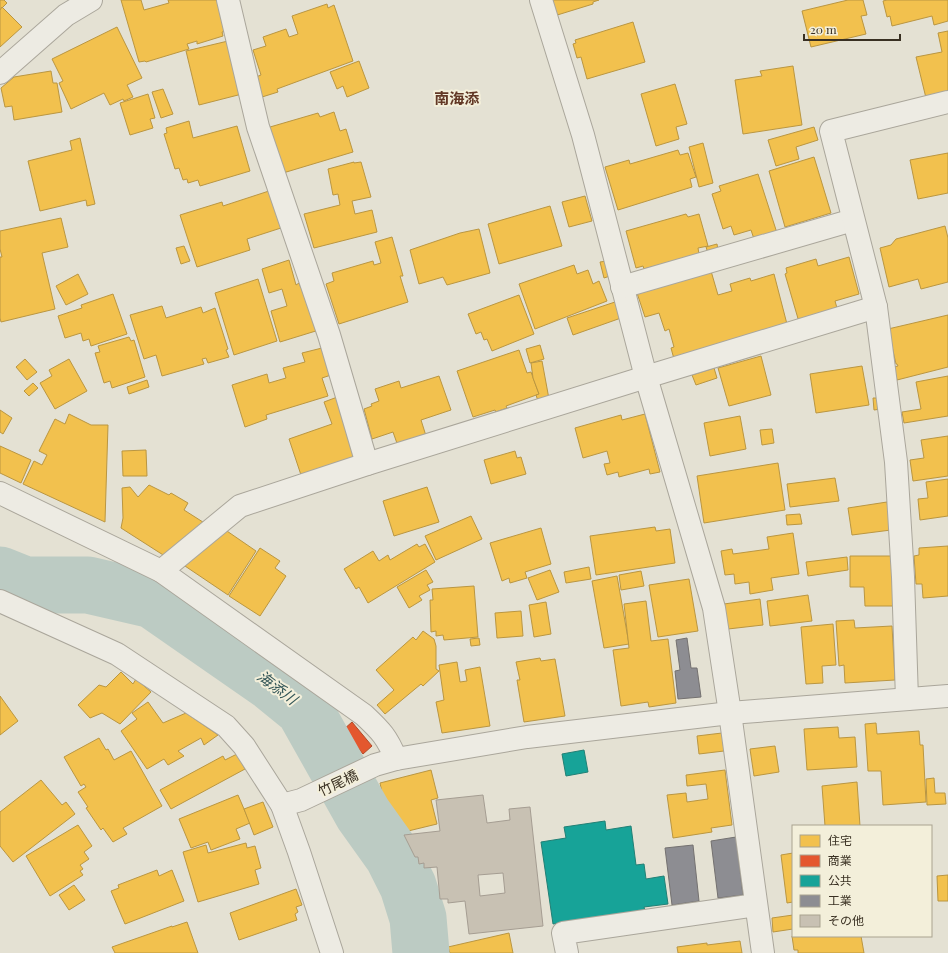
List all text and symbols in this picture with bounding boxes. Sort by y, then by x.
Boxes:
scale bar [804,16,900,42]
text: 20 m [810,21,837,37]
district label: 南海添 [434,88,480,108]
water label: 海添川 [254,666,303,710]
street label: 竹尾橋 [315,765,361,800]
legend [792,825,932,937]
text: 住宅 [828,832,852,848]
text: 商業 [828,852,852,868]
text: 公共 [828,872,852,888]
text: 工業 [828,892,852,908]
text: その他 [828,912,864,928]

